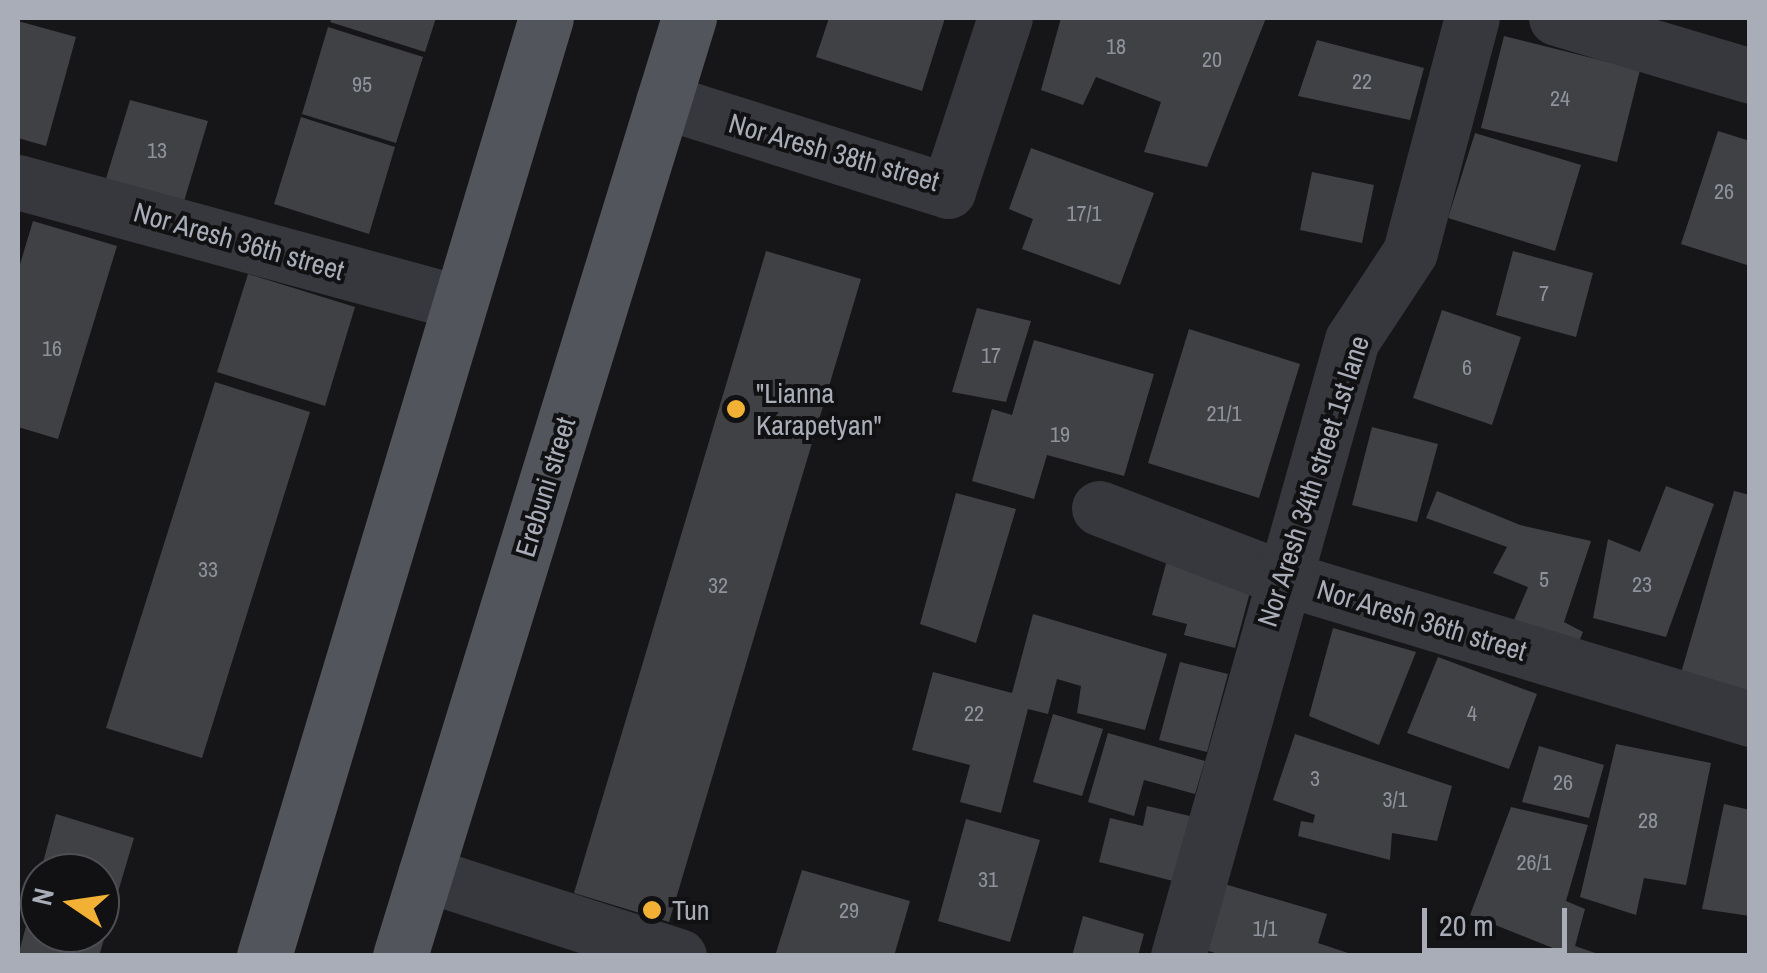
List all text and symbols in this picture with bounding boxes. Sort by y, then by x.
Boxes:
house number: 18 [1106,34,1126,60]
house number: 20 [1202,47,1222,73]
house number: 22 [1352,69,1372,95]
house number: 95 [352,72,372,98]
house number: 24 [1550,86,1570,112]
street label: Nor Aresh 38th street [724,106,944,198]
house number: 13 [147,138,167,164]
house number: 26 [1714,179,1734,205]
street label: Nor Aresh 36th street [129,195,349,287]
house number: 17/1 [1066,201,1102,227]
house number: 7 [1539,281,1549,307]
street label: Nor Aresh 34th street 1st lane [1250,331,1376,631]
house number: 16 [42,336,62,362]
house number: 17 [981,343,1001,369]
house number: 6 [1462,355,1472,381]
place label: "Lianna Karapetyan" [756,376,882,442]
marker: "Lianna Karapetyan" [725,398,747,420]
house number: 21/1 [1206,401,1242,427]
street label: Erebuni street [508,413,582,561]
house number: 19 [1050,422,1070,448]
house number: 33 [198,557,218,583]
house number: 5 [1539,567,1549,593]
street label: Nor Aresh 36th street [1313,572,1531,668]
house number: 23 [1632,572,1652,598]
house number: 32 [708,573,728,599]
house number: 22 [964,701,984,727]
house number: 4 [1467,701,1477,727]
house number: 3 [1310,766,1320,792]
house number: 26 [1553,770,1573,796]
house number: 3/1 [1382,787,1408,813]
house number: 28 [1638,808,1658,834]
house number: 26/1 [1516,850,1552,876]
north arrow [20,853,120,953]
house number: 31 [978,867,998,893]
text: N [22,884,63,909]
scale bar [1427,888,1572,950]
place label: Tun [672,893,710,927]
house number: 29 [839,898,859,924]
marker: Tun [641,899,663,921]
text: 20 m [1439,905,1494,945]
house number: 1/1 [1252,916,1278,942]

